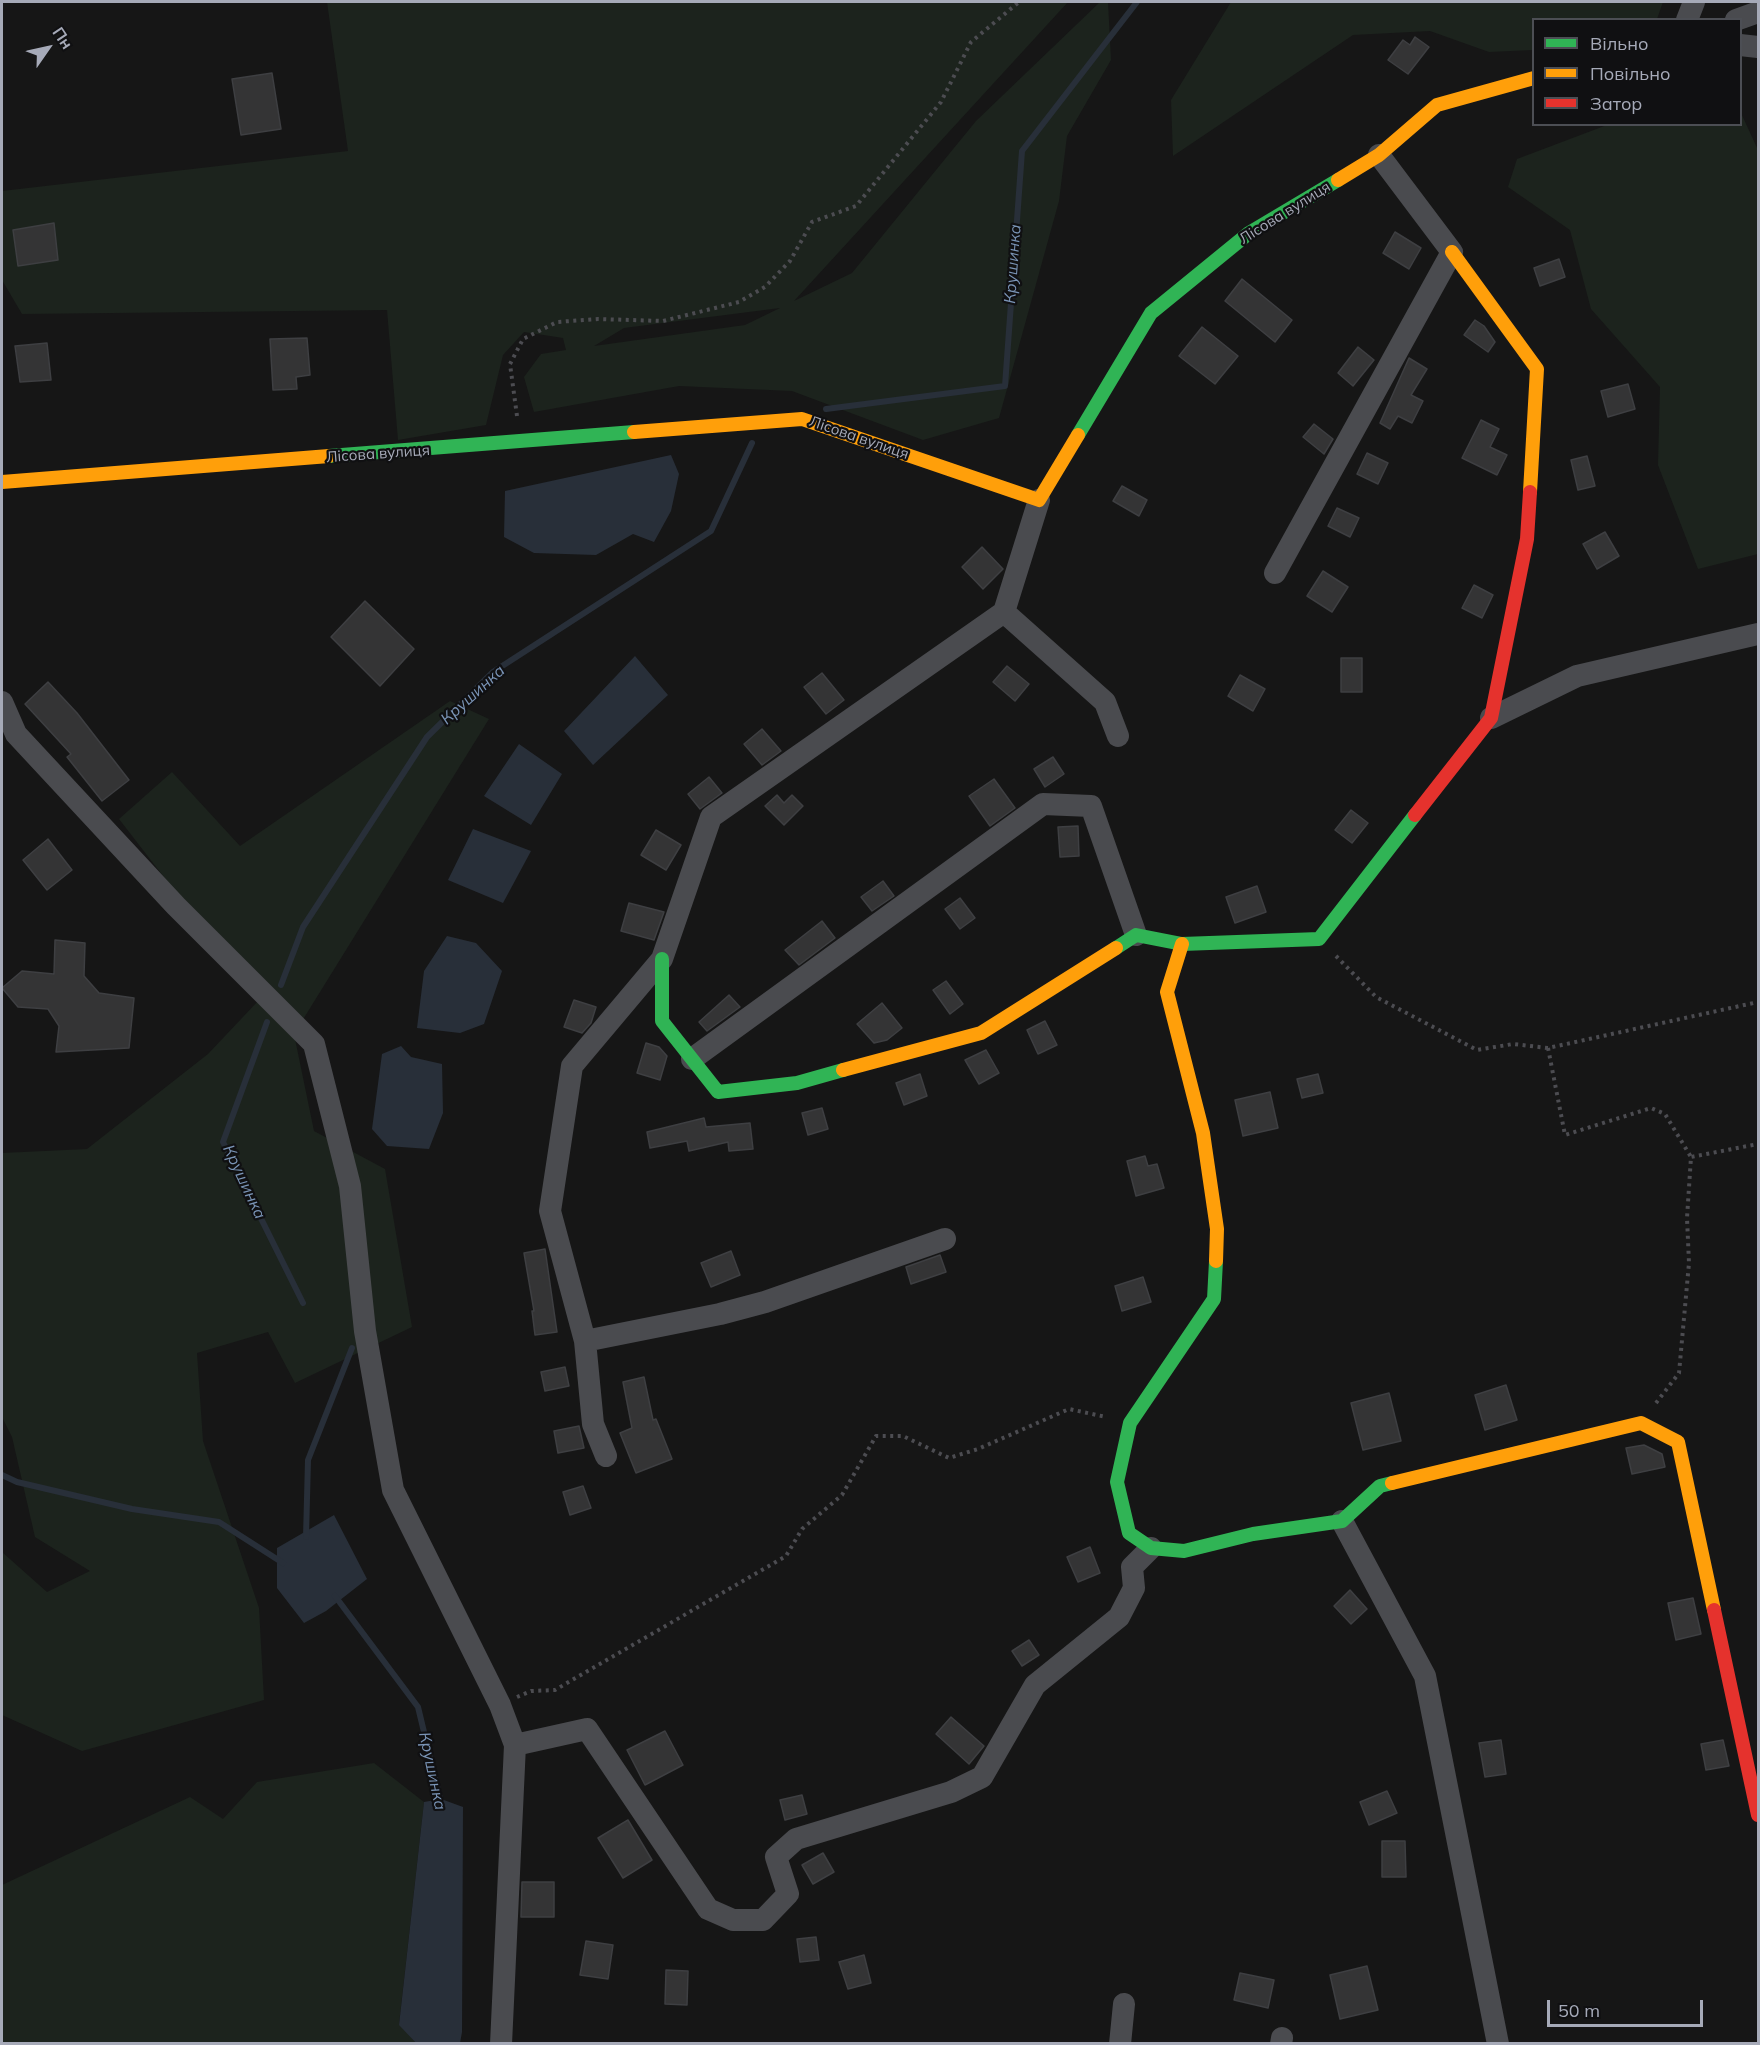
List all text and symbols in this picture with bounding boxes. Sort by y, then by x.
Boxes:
north arrow [18,18,78,78]
legend [1532,18,1742,126]
text: Пн [48,23,77,53]
text: Вільно [1590,32,1648,55]
text: Повільно [1590,62,1670,85]
text: Затор [1590,92,1642,115]
street label: Лісова вулиця [1236,178,1334,248]
water label: Крушинка [1001,224,1025,304]
street label: Лісова вулиця [807,413,911,463]
street label: Лісова вулиця [325,441,431,467]
water label: Крушинка [437,661,509,729]
water label: Крушинка [219,1142,269,1222]
water label: Крушинка [414,1730,450,1812]
scale bar [1550,1988,1706,2026]
text: 50 m [1558,1999,1600,2022]

